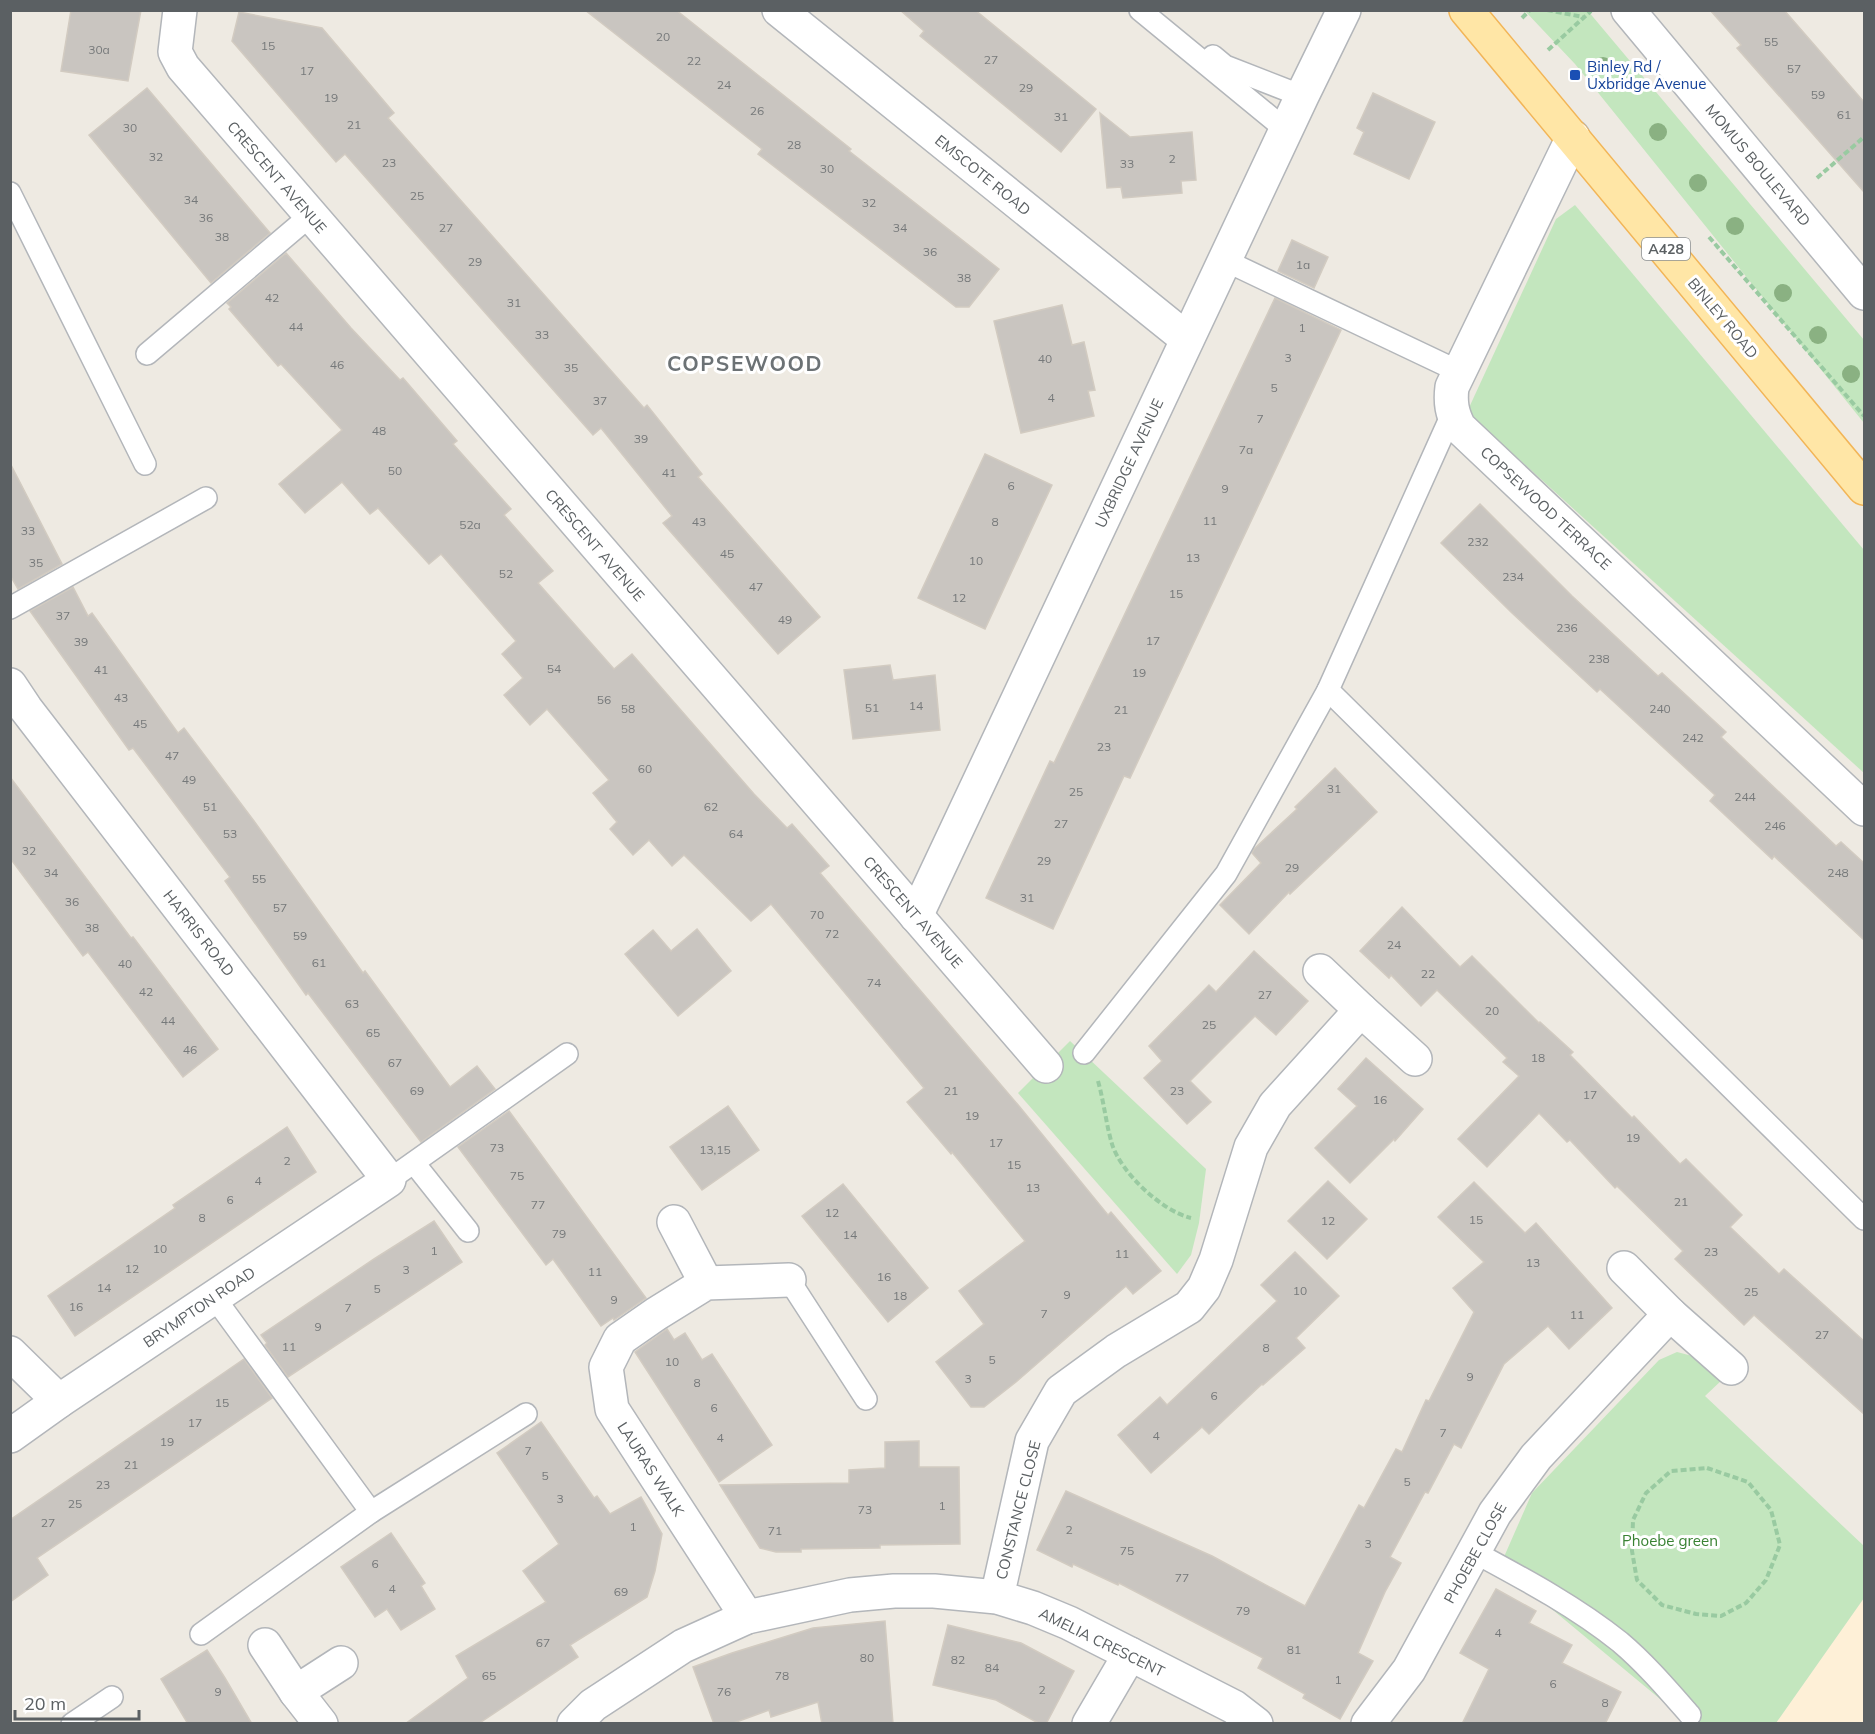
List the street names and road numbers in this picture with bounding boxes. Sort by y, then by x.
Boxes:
street label: MOMUS BOULEVARD [1701,100,1815,230]
street label: CRESCENT AVENUE [223,117,331,237]
street label: EMSCOTE ROAD [931,131,1035,219]
road number: A428 [1642,238,1690,260]
street label: BINLEY ROAD [1684,274,1762,362]
street label: UXBRIDGE AVENUE [1091,395,1167,531]
street label: COPSEWOOD TERRACE [1476,442,1616,574]
street label: CRESCENT AVENUE [541,485,649,605]
street label: CRESCENT AVENUE [859,852,967,972]
street label: HARRIS ROAD [159,886,239,980]
street label: BRYMPTON ROAD [139,1262,259,1352]
street label: LAURAS WALK [613,1418,689,1520]
street label: CONSTANCE CLOSE [992,1438,1045,1581]
street label: PHOEBE CLOSE [1439,1499,1511,1607]
street label: AMELIA CRESCENT [1036,1603,1168,1681]

